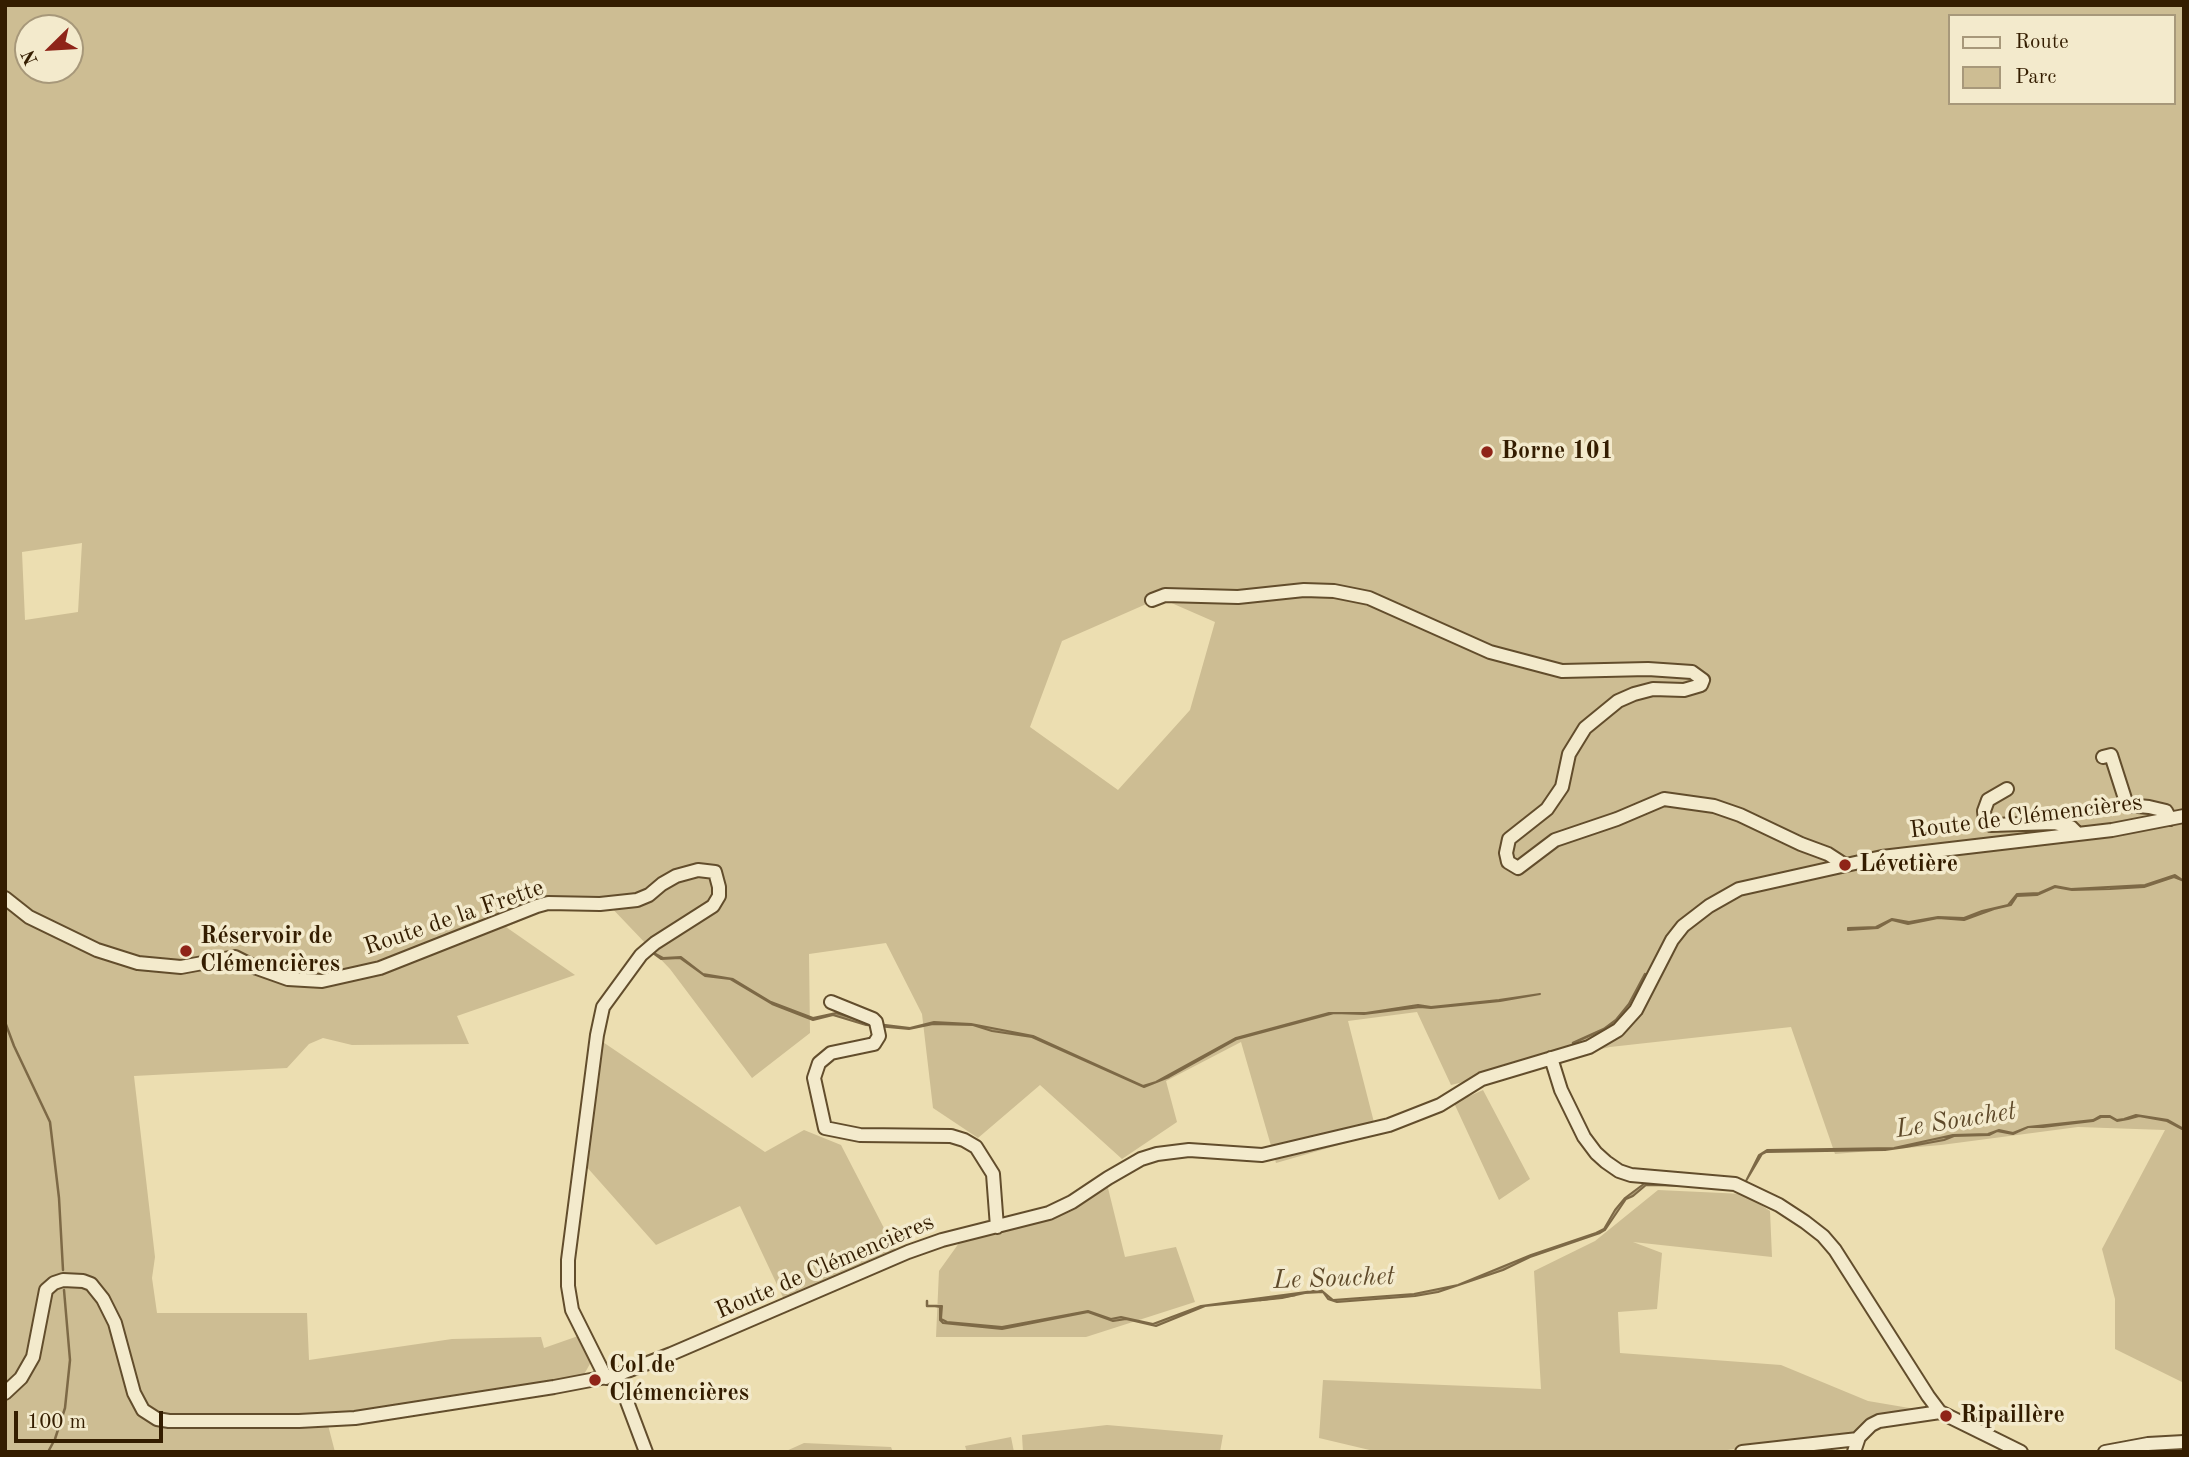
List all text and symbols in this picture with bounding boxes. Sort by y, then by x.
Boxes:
north arrow [14,14,84,84]
legend [1948,14,2175,105]
text: Route [2015,32,2069,53]
text: N [20,46,43,67]
text: Parc [2015,67,2057,88]
place label: Borne 101 [1501,438,1614,466]
marker: Borne 101 [1479,444,1495,460]
street label: Route de Clémencières [1908,788,2144,846]
place label: Lévetière [1859,851,1958,879]
marker: Lévetière [1837,857,1853,873]
street label: Route de la Frette [360,874,548,962]
place label: Réservoir de Clémencières [200,923,340,979]
marker: Réservoir de Clémencières [178,943,194,959]
water label: Le Souchet [1893,1096,2019,1146]
street label: Route de Clémencières [712,1208,938,1326]
water label: Le Souchet [1273,1261,1395,1297]
place label: Col de Clémencières [609,1352,749,1408]
marker: Col de Clémencières [587,1372,603,1388]
scale bar [18,1398,166,1442]
place label: Ripaillère [1960,1402,2065,1430]
marker: Ripaillère [1938,1408,1954,1424]
text: 100 m [27,1412,86,1433]

